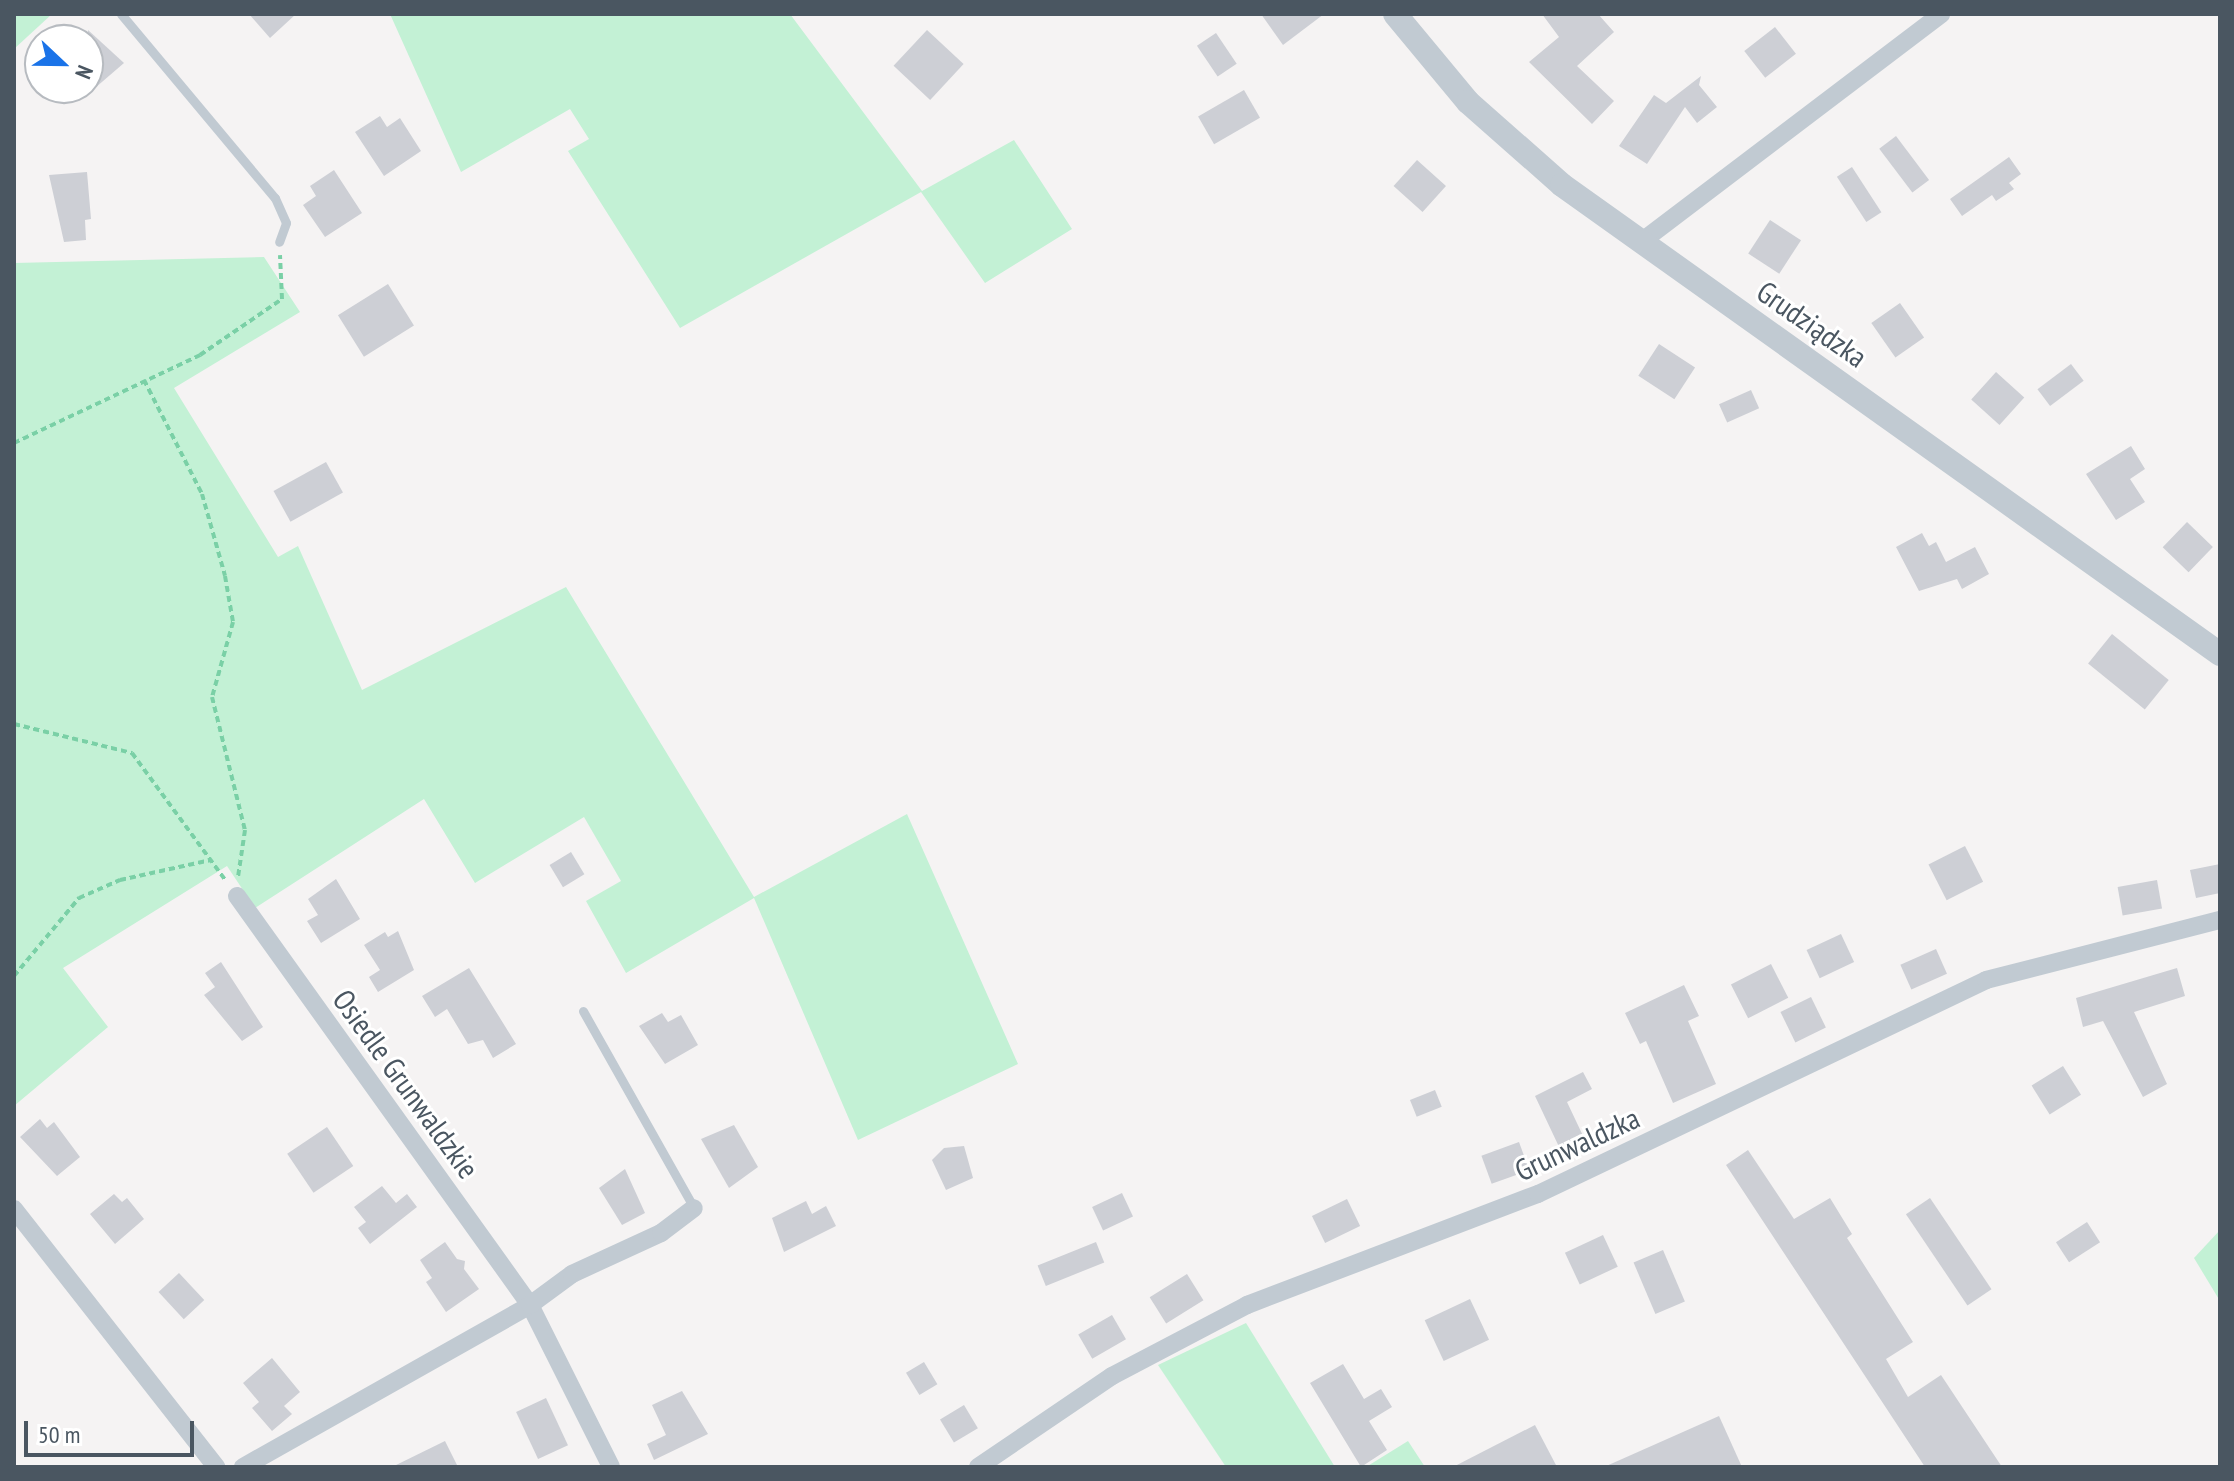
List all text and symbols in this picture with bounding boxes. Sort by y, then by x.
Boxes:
north arrow [24,24,104,104]
text: N [69,61,100,83]
street label: Grudziądzka [1750,273,1874,375]
street label: Osiedle Grunwaldzkie [325,983,487,1185]
street label: Grunwaldzka [1509,1100,1645,1188]
scale bar [28,1405,198,1455]
text: 50 m [38,1419,80,1450]

